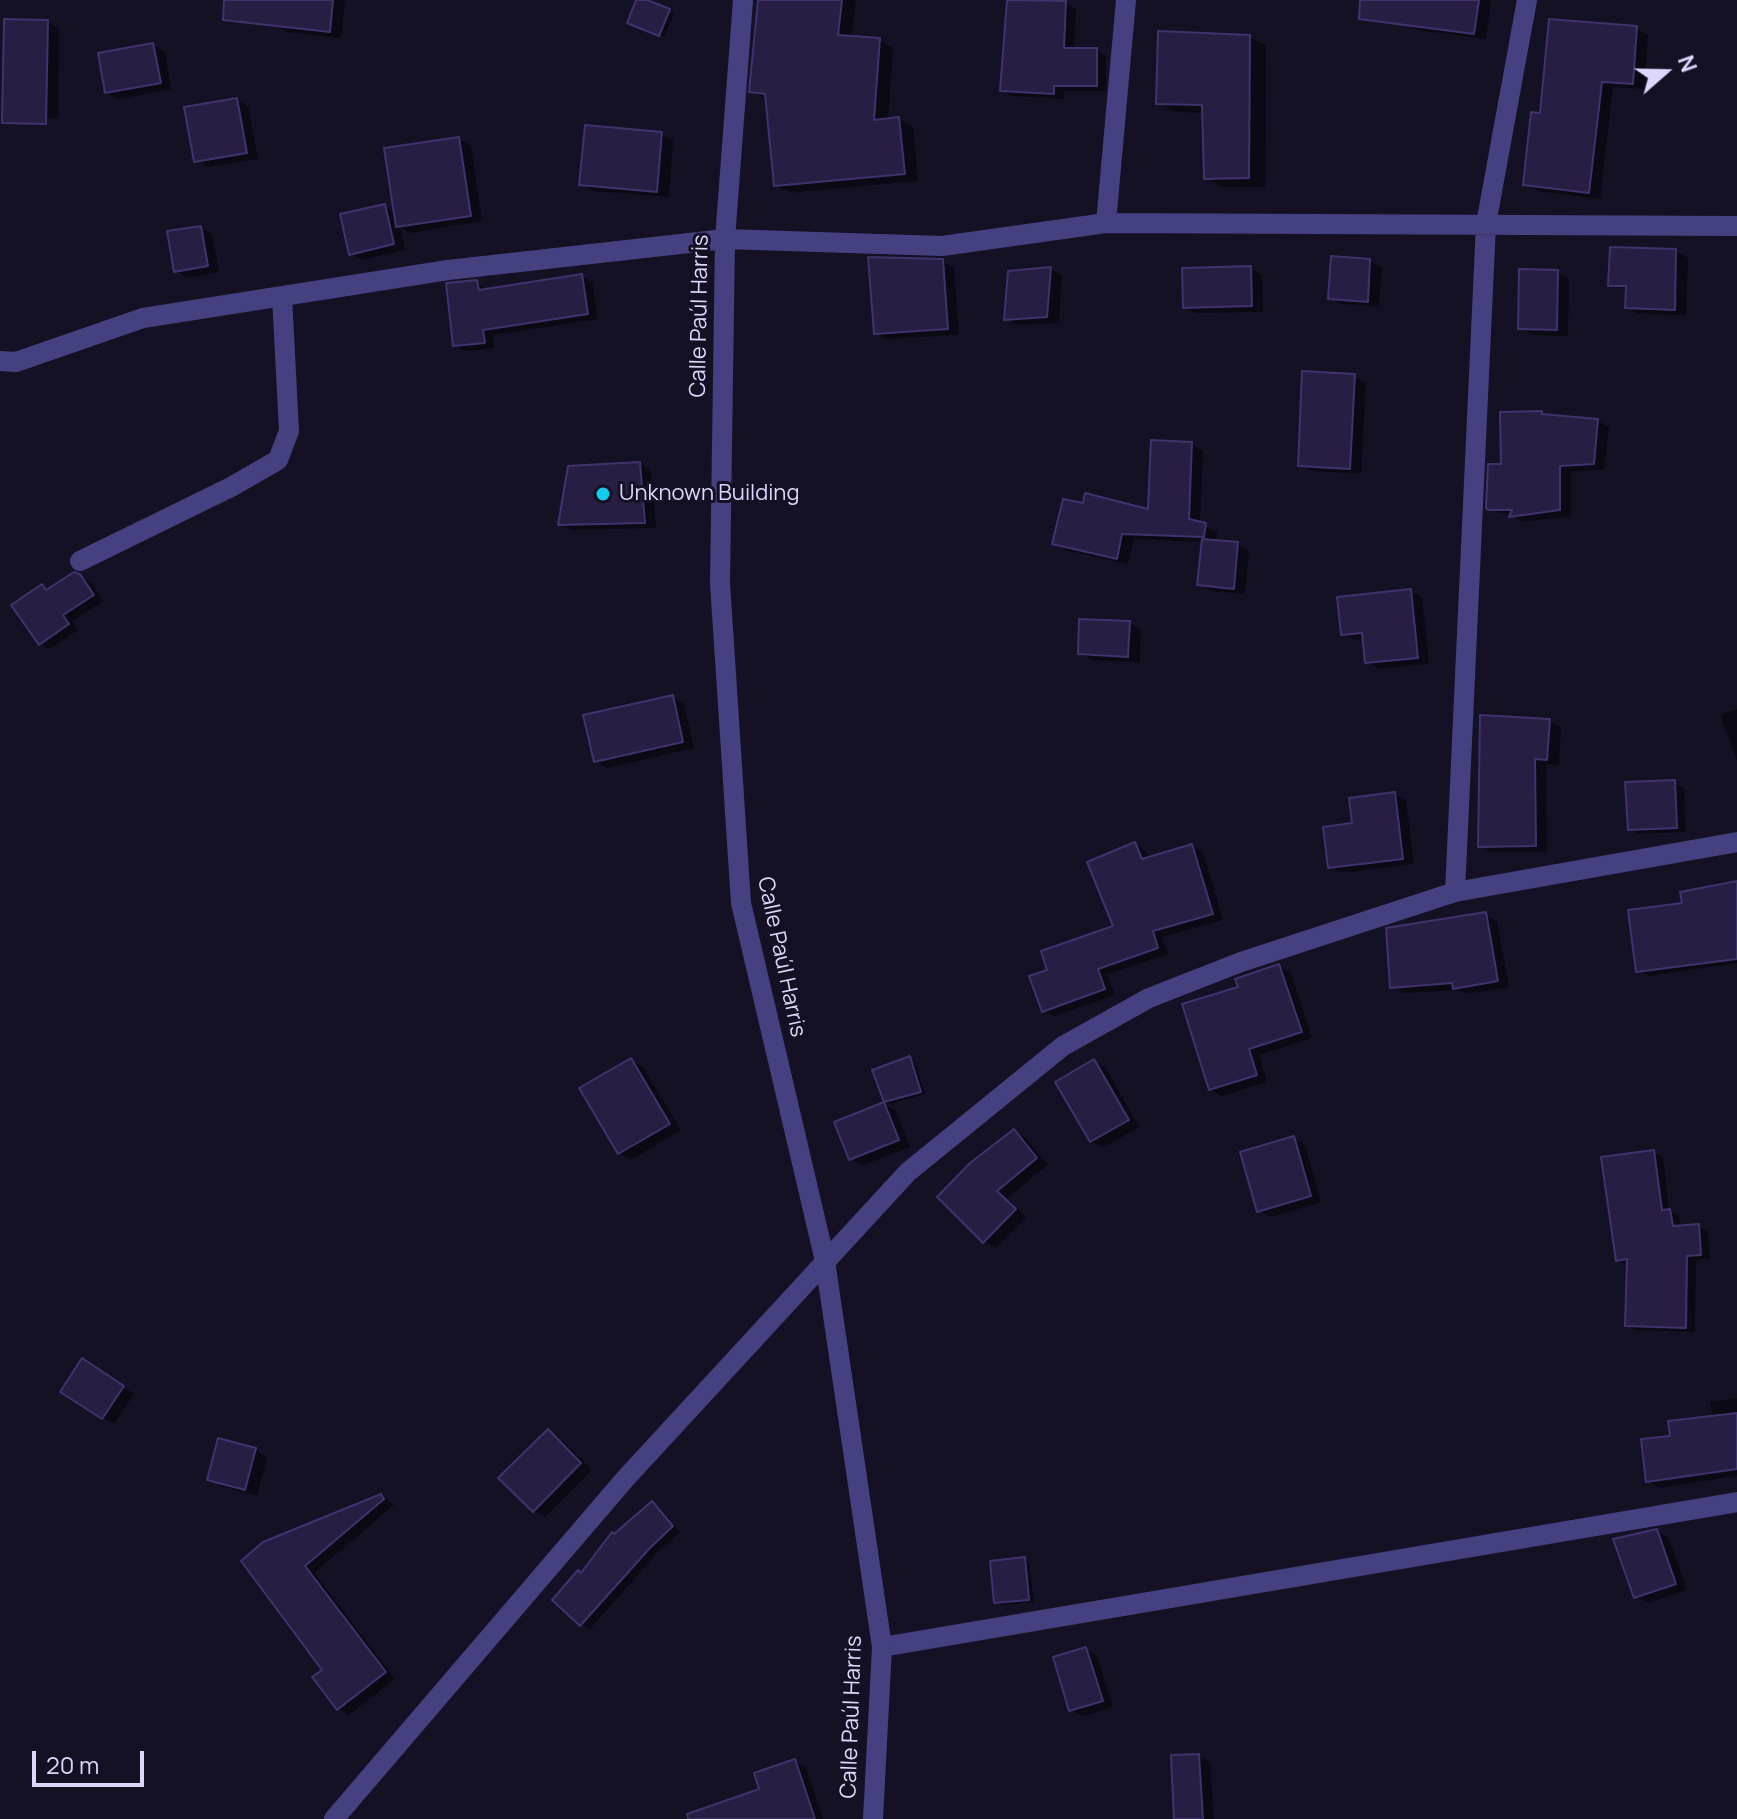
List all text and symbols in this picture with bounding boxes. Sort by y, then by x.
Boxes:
north arrow [1625,32,1705,112]
text: N [1671,51,1704,76]
street label: Calle Paúl Harris [685,234,715,398]
place label: Unknown Building [619,481,799,507]
marker: Unknown Building [594,485,612,503]
street label: Calle Paúl Harris [751,875,811,1039]
street label: Calle Paúl Harris [836,1635,868,1799]
scale bar [36,1735,148,1785]
text: 20 m [46,1748,99,1781]

